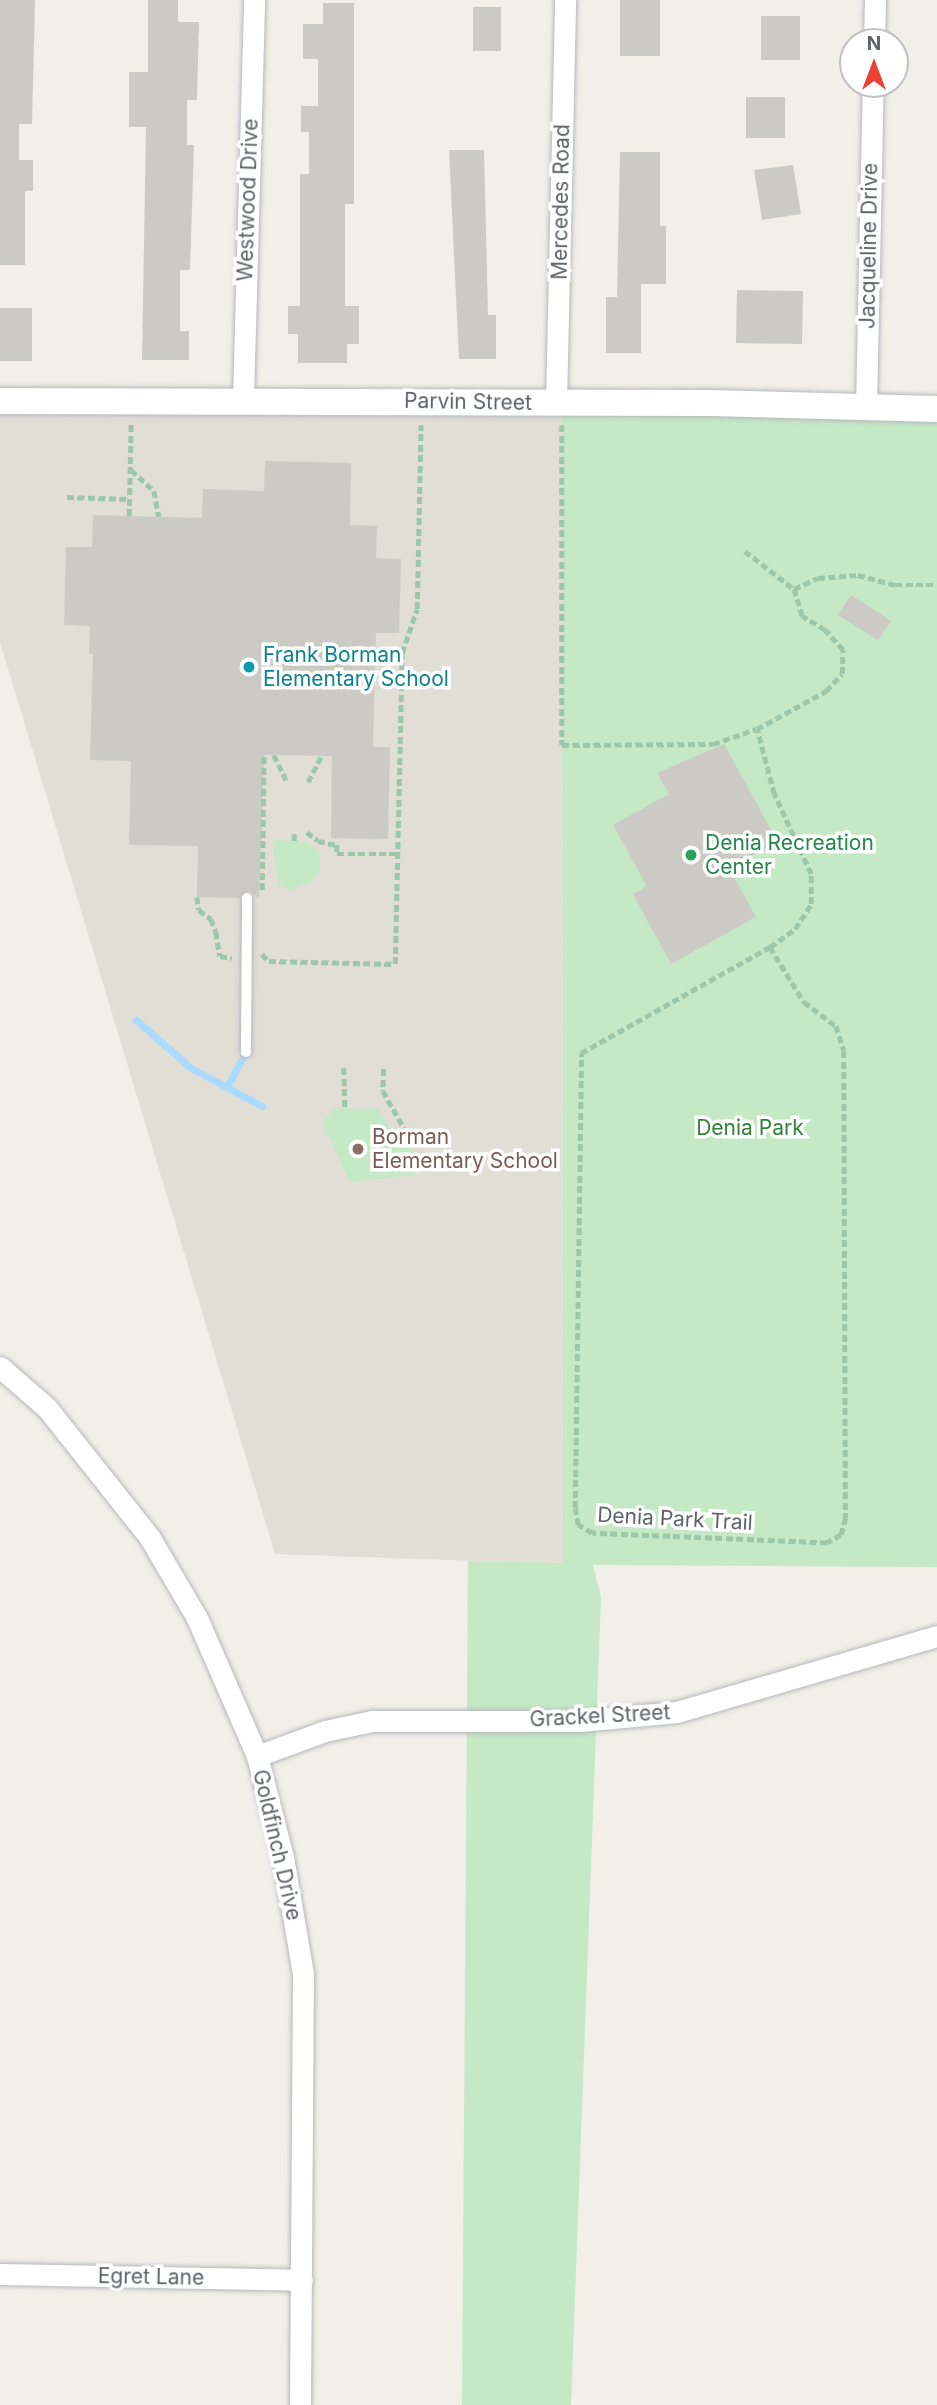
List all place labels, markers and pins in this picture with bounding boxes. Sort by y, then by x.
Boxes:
place label: Frank Borman Elementary School [263,642,449,692]
marker: Frank Borman Elementary School [241,659,257,675]
place label: Denia Recreation Center [705,830,874,880]
marker: Denia Recreation Center [683,847,699,863]
place label: Borman Elementary School [372,1124,558,1174]
marker: Borman Elementary School [350,1141,366,1157]

